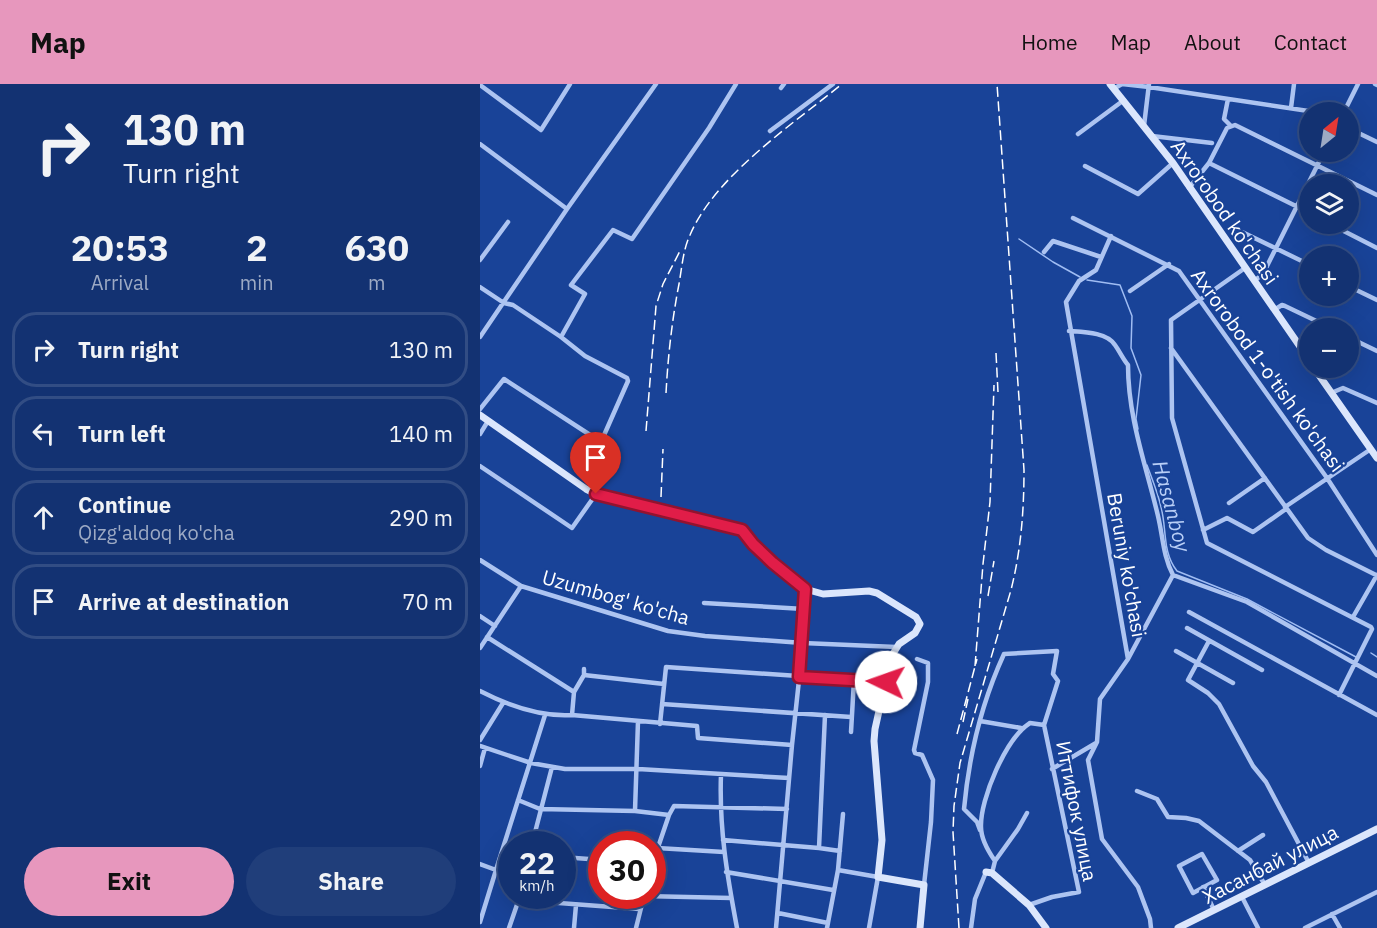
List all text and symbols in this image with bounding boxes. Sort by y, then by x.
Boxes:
text: Map [30,24,86,61]
text: Home [1021,28,1078,56]
text: Map [1111,28,1151,56]
text: About [1184,28,1241,56]
text: Contact [1274,28,1347,56]
text: 130 m [123,102,246,157]
north arrow [1299,102,1359,162]
map controls [1299,102,1359,378]
icon: right [24,108,102,186]
street label: Axrorobod ko'chasi [1165,134,1285,290]
text: Turn right [123,155,240,190]
button: layers [1299,174,1359,234]
text: 20:53 [71,224,169,271]
text: 2 [246,224,268,271]
text: 630 [344,224,409,271]
button: + [1299,246,1359,306]
street label: Axrorobod 1-o'tish ko'chasi [1185,263,1351,477]
text: Arrival [91,269,149,296]
text: min [240,269,274,296]
text: m [368,269,386,296]
button: − [1299,318,1359,378]
icon: right [27,333,60,366]
text: Turn right [78,335,179,364]
text: 130 m [389,335,453,364]
icon: left [27,417,60,450]
text: Turn left [78,419,166,448]
text: 140 m [389,419,453,448]
pin [570,432,621,494]
icon: arrive [579,441,612,474]
water label: Hasanboy [1146,457,1198,556]
text: Continue [78,490,171,519]
street label: Beruniy ko'chasi [1101,491,1153,639]
icon: ahead [27,501,60,534]
text: 290 m [389,503,453,532]
text: Qizg'aldoq ko'cha [78,519,235,546]
street label: Uzumbog' ko'cha [539,563,693,631]
icon: arrive [27,585,60,618]
text: Arrive at destination [78,587,289,616]
text: 70 m [402,587,453,616]
position arrow [854,650,918,714]
street label: Иттифок улица [1050,739,1104,884]
street label: Хасанбай улица [1197,818,1343,910]
speed limit sign: 30 [588,831,666,909]
text: 22 [519,843,555,882]
button: Exit [24,847,234,916]
button: Share [246,847,456,916]
text: km/h [519,876,555,895]

